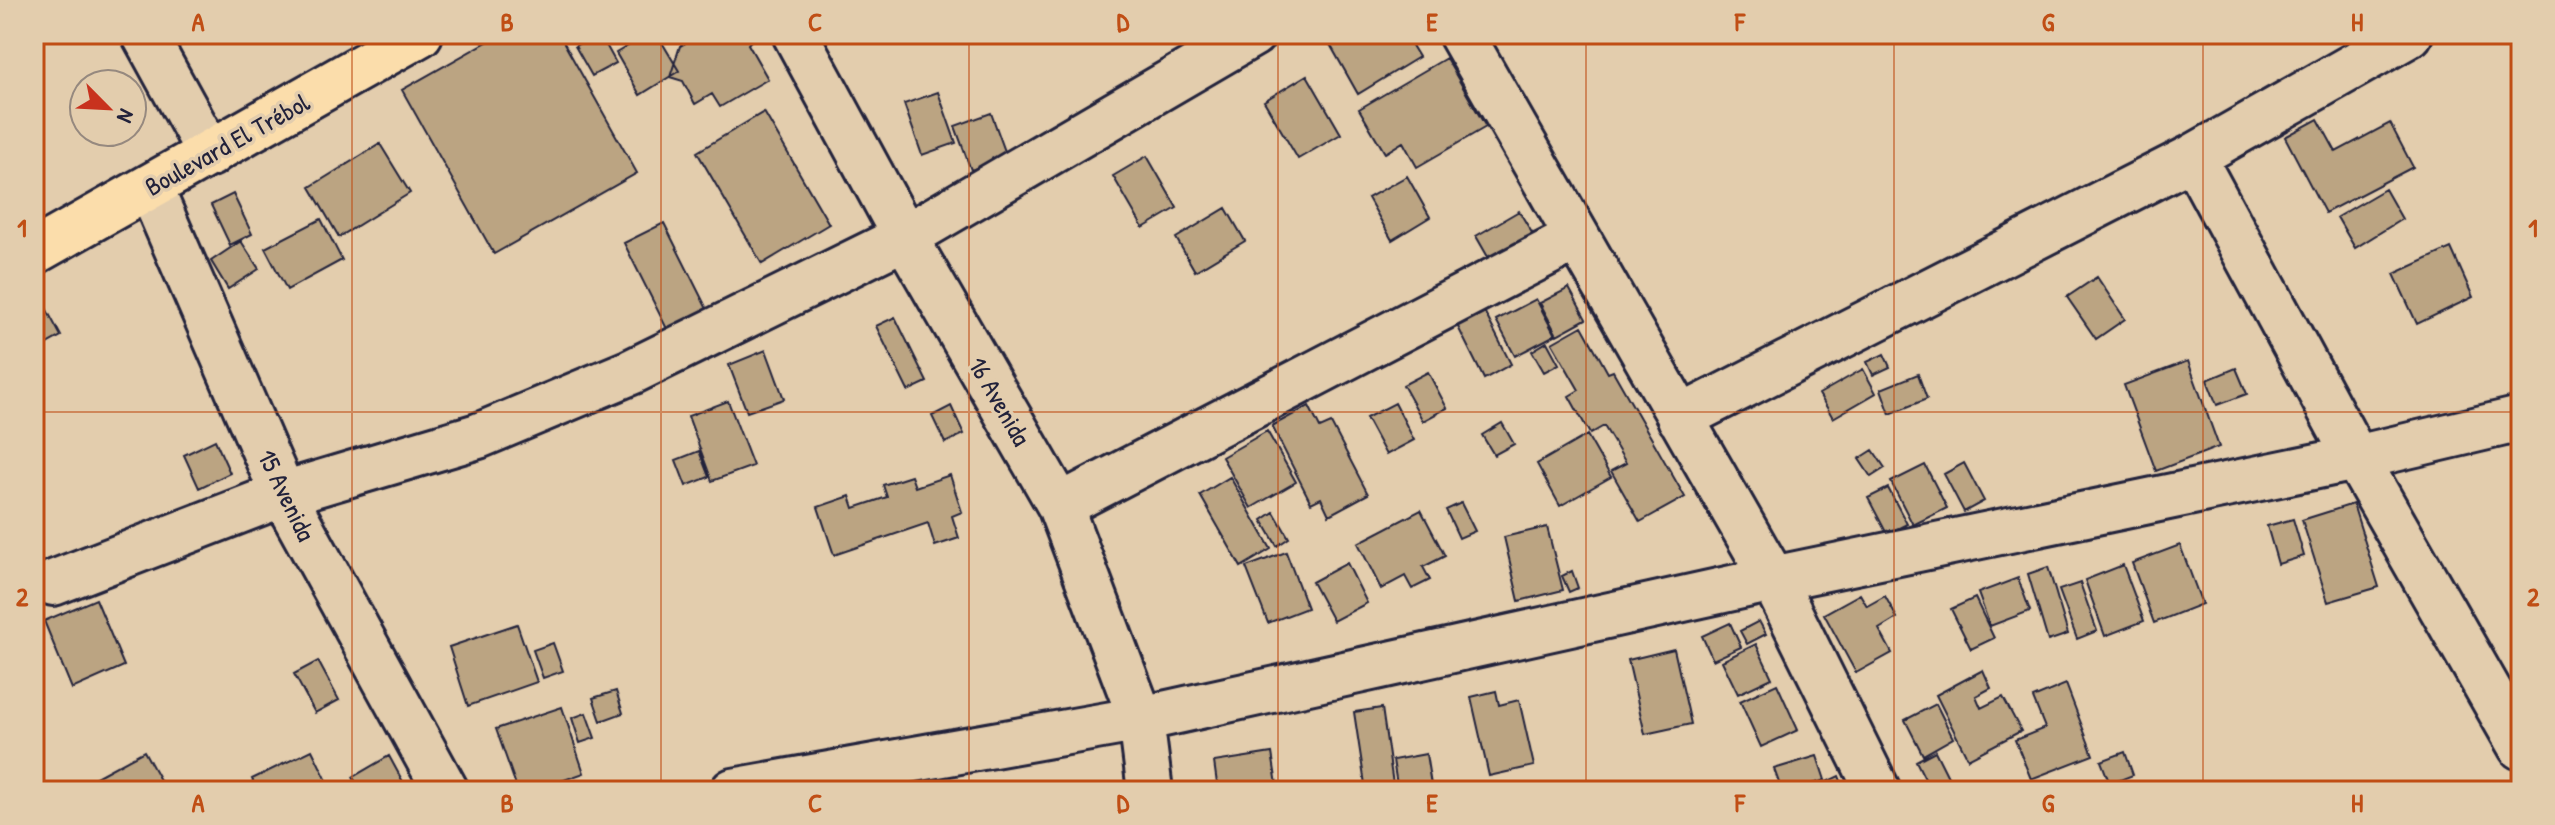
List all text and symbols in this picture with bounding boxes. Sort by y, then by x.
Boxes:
text: A [192,4,205,39]
text: B [500,4,514,39]
text: C [808,4,822,39]
text: D [1117,4,1130,39]
text: E [1426,4,1438,39]
text: F [1734,4,1746,39]
text: G [2042,4,2055,39]
text: H [2351,4,2363,39]
north arrow [68,68,148,148]
street label: Boulevard El Trébol [138,84,316,204]
text: N [110,105,142,128]
text: 1 [17,210,27,245]
text: 1 [2528,210,2538,245]
street label: 16 Avenida [961,350,1039,452]
street label: 15 Avenida [250,443,324,547]
text: 2 [16,579,29,614]
text: 2 [2527,579,2540,614]
text: A [192,785,205,820]
text: B [500,785,514,820]
text: C [808,785,822,820]
text: D [1117,785,1130,820]
text: E [1426,785,1438,820]
text: F [1734,785,1746,820]
text: G [2042,785,2055,820]
text: H [2351,785,2363,820]

